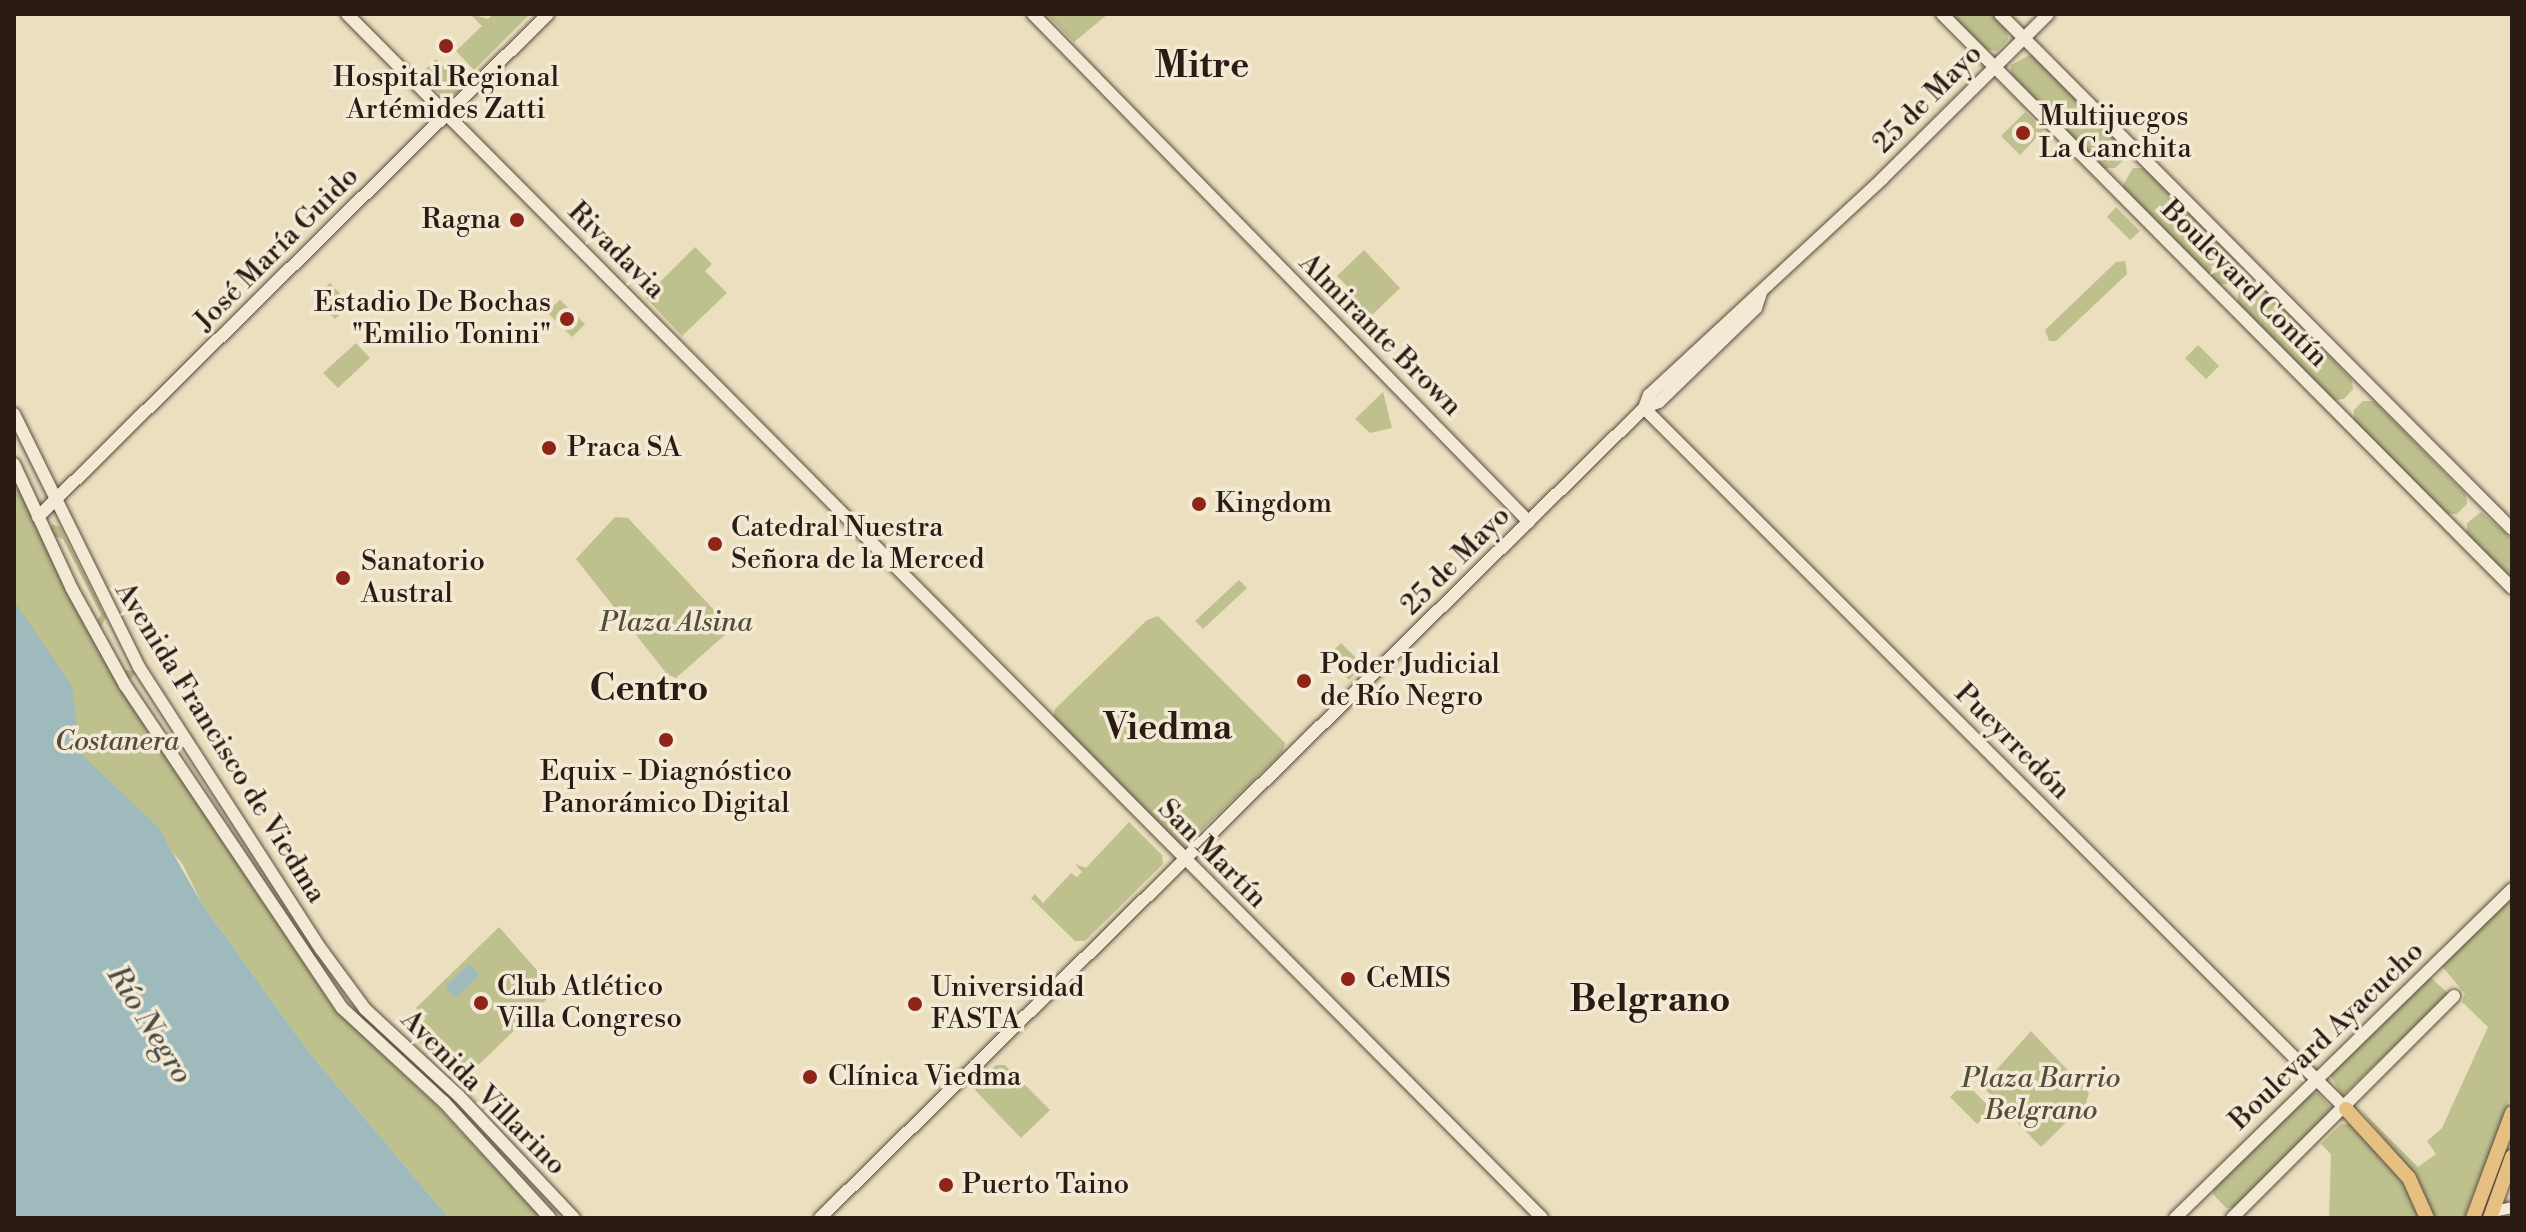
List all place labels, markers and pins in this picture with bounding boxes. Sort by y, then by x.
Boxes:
marker: Hospital Regional Artémides Zatti [435,35,457,57]
place label: Hospital Regional Artémides Zatti [333,61,559,127]
place label: Multijuegos La Canchita [2039,100,2192,166]
marker: Multijuegos La Canchita [2014,124,2032,142]
place label: Ragna [421,203,501,237]
marker: Ragna [508,211,526,229]
place label: Estadio De Bochas "Emilio Tonini" [314,286,551,352]
marker: Estadio De Bochas "Emilio Tonini" [558,310,576,328]
place label: Praca SA [567,431,681,465]
marker: Praca SA [538,437,560,459]
place label: Kingdom [1215,487,1332,521]
marker: Kingdom [1190,495,1208,513]
place label: Catedral Nuestra Señora de la Merced [731,511,984,577]
marker: Catedral Nuestra Señora de la Merced [706,535,724,553]
place label: Sanatorio Austral [361,545,485,611]
marker: Sanatorio Austral [332,567,354,589]
place label: Poder Judicial de Río Negro [1320,648,1500,714]
marker: Poder Judicial de Río Negro [1295,672,1313,690]
marker: Equix - Diagnóstico Panorámico Digital [655,729,677,751]
place label: Equix - Diagnóstico Panorámico Digital [540,755,792,821]
place label: CeMIS [1366,962,1451,996]
marker: CeMIS [1337,968,1359,990]
place label: Club Atlético Villa Congreso [497,970,682,1036]
place label: Universidad FASTA [931,971,1084,1037]
marker: Club Atlético Villa Congreso [472,994,490,1012]
marker: Universidad FASTA [906,995,924,1013]
place label: Clínica Viedma [828,1060,1021,1094]
marker: Clínica Viedma [799,1066,821,1088]
place label: Puerto Taino [962,1168,1129,1202]
marker: Puerto Taino [937,1176,955,1194]

